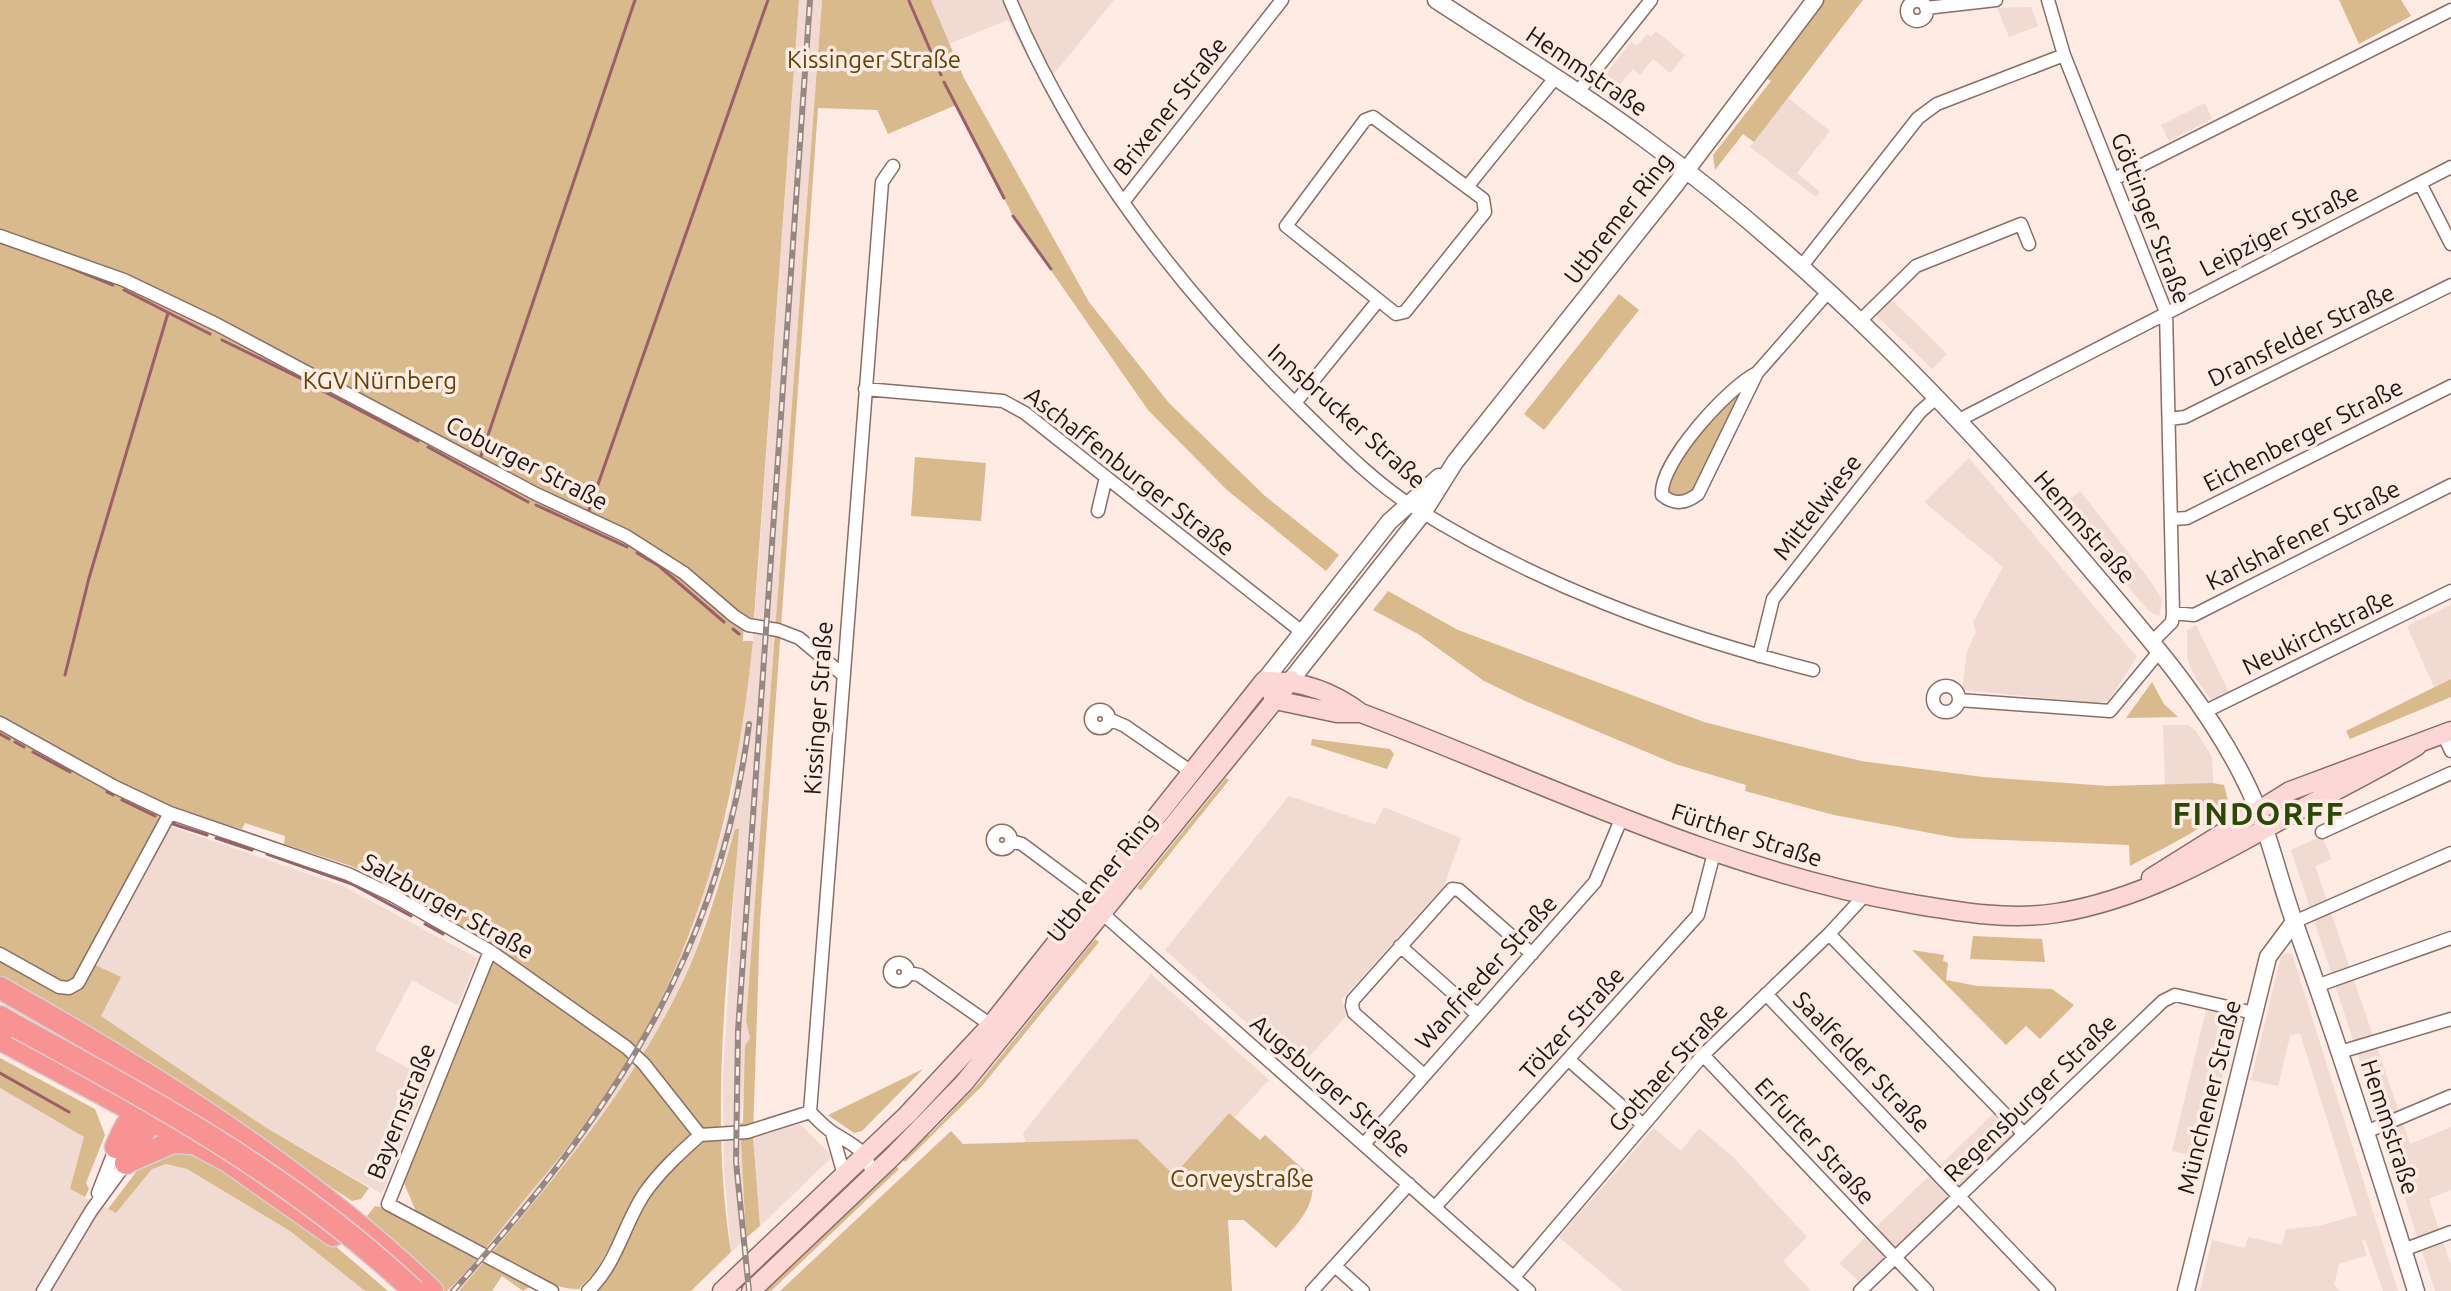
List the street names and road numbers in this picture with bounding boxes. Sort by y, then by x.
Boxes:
street label: Hemmstraße [1521,21,1653,121]
street label: Brixener Straße [1108,32,1232,180]
street label: Göttinger Straße [2106,129,2196,307]
street label: Utbremer Ring [1558,147,1678,289]
street label: Leipziger Straße [2195,178,2363,282]
street label: Dransfelder Straße [2203,278,2399,392]
street label: Innsbrucker Straße [1263,338,1431,494]
street label: Eichenberger Straße [2199,373,2407,497]
street label: Aschaffenburger Straße [1020,381,1240,561]
street label: Coburger Straße [441,410,613,516]
street label: Mittelwiese [1767,449,1867,565]
street label: Hemmstraße [2029,465,2141,589]
street label: Karlshafener Straße [2202,474,2404,596]
street label: Neukirchstraße [2238,584,2398,680]
street label: Kissinger Straße [798,620,838,796]
street label: Fürther Straße [1668,798,1826,872]
street label: Utbremer Ring [1041,807,1163,947]
street label: Salzburger Straße [358,848,538,964]
street label: Wanfrieder Straße [1410,889,1562,1055]
street label: Tölzer Straße [1514,961,1630,1085]
street label: Saalfelder Straße [1788,986,1936,1138]
street label: Gothaer Straße [1603,997,1733,1137]
street label: Münchener Straße [2172,997,2246,1197]
street label: Augsburger Straße [1245,1009,1417,1163]
street label: Regensburger Straße [1938,1009,2122,1187]
street label: Bayernstraße [361,1039,441,1183]
street label: Hemmstraße [2355,1056,2425,1198]
street label: Erfurter Straße [1750,1072,1880,1210]

